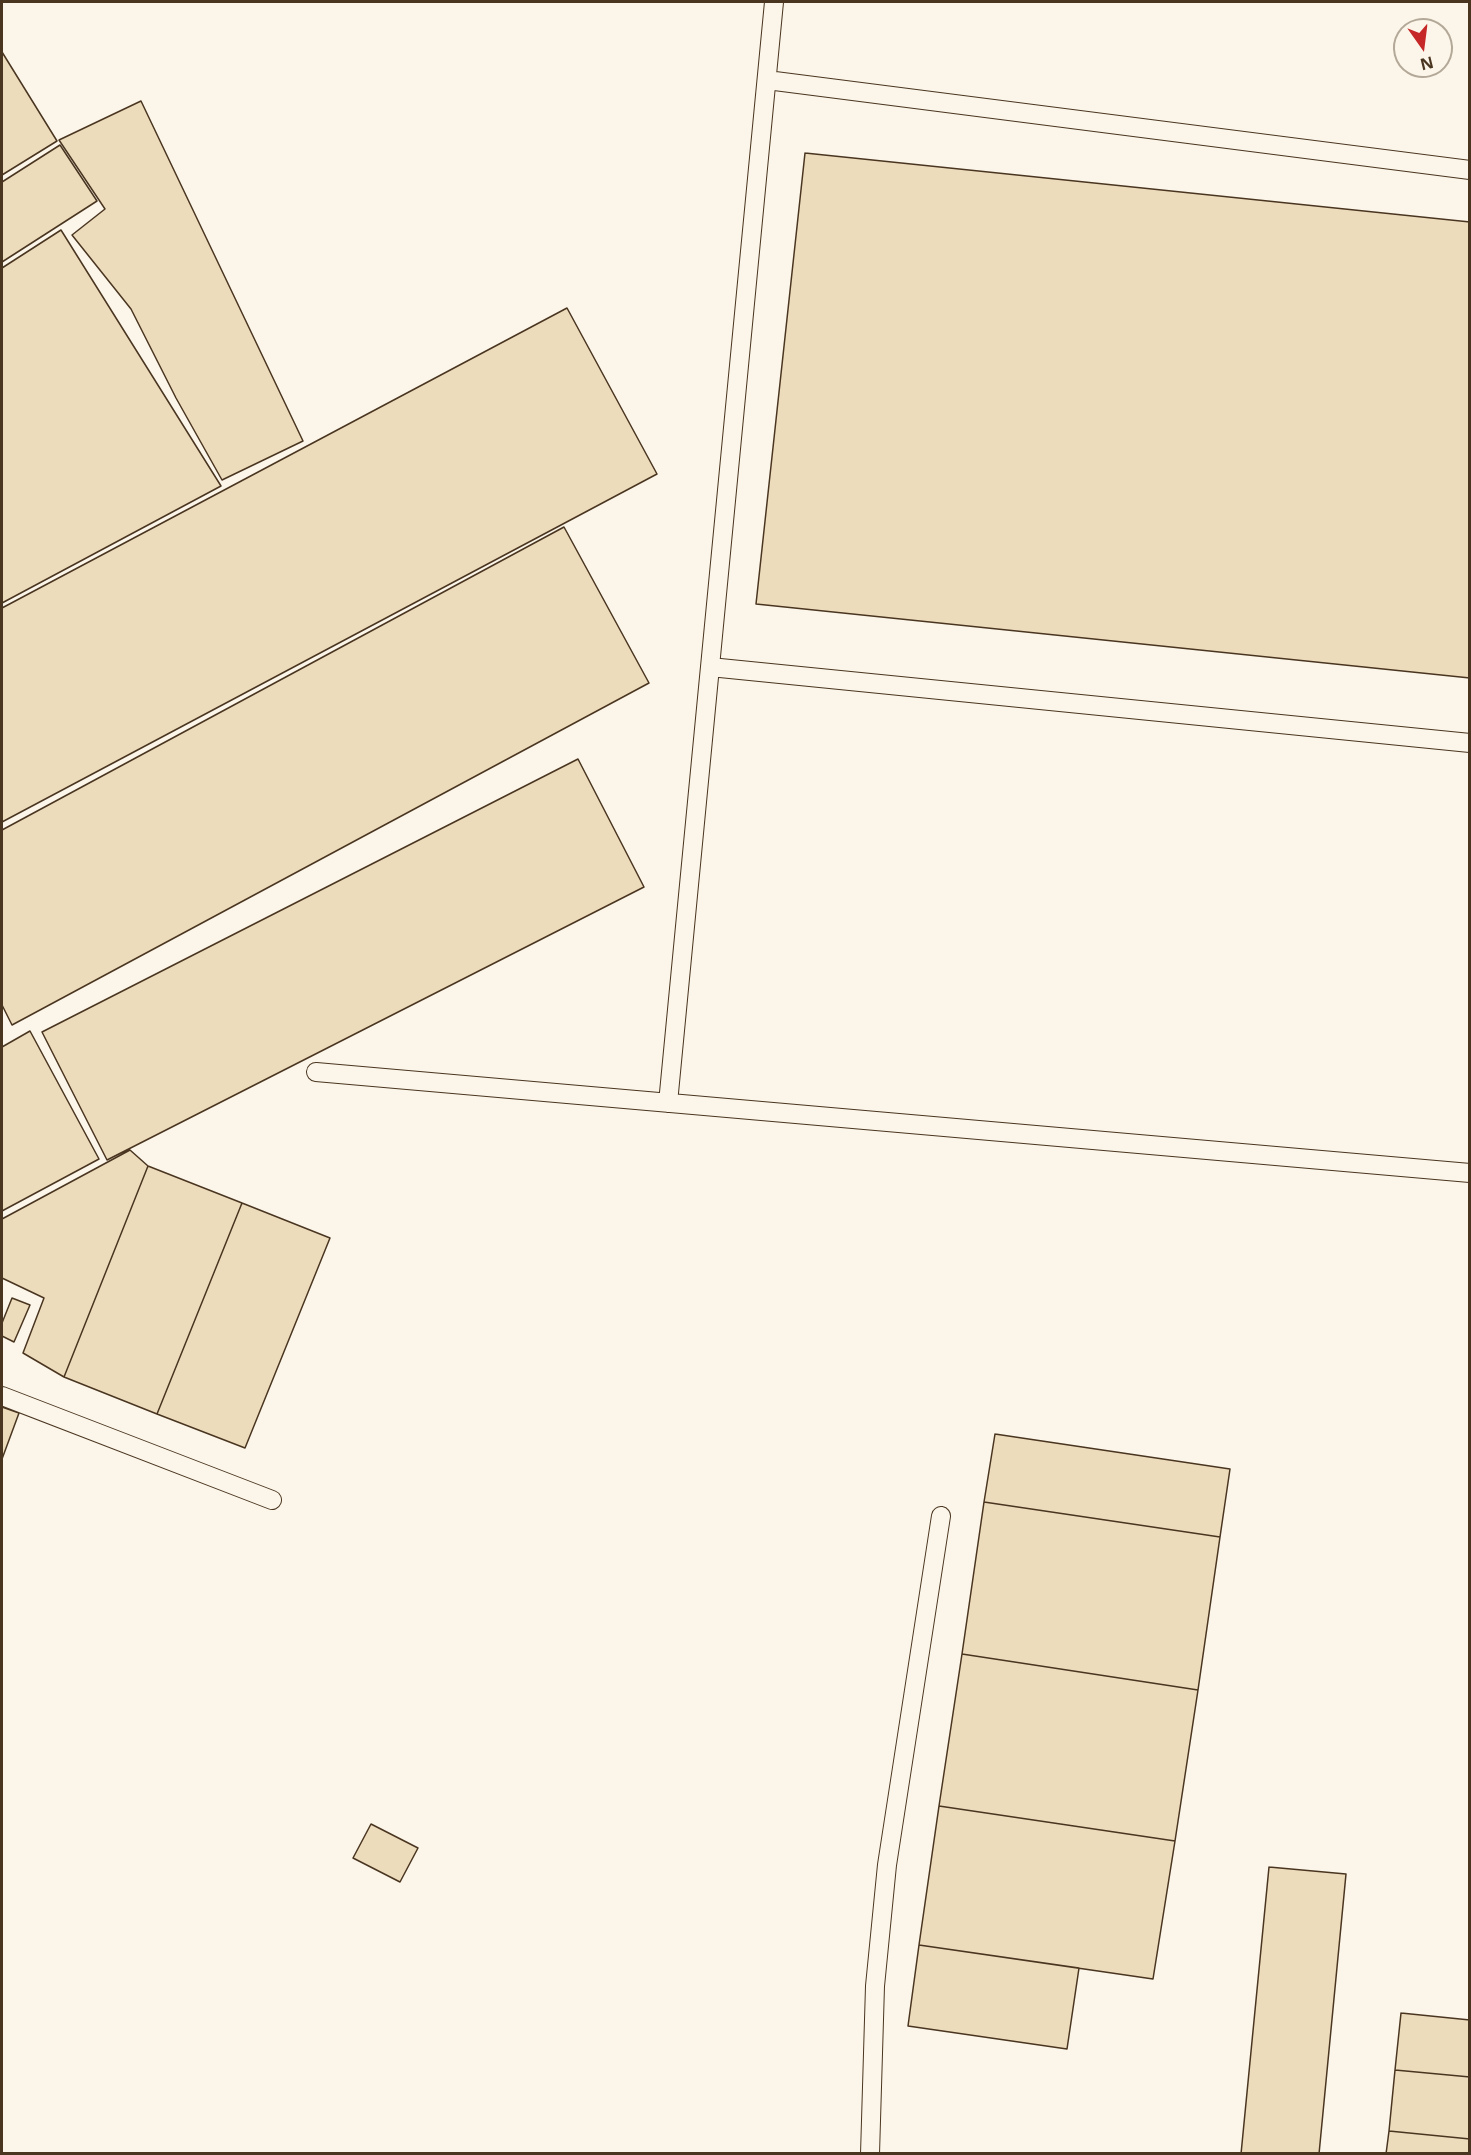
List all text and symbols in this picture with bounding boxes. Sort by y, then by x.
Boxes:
north arrow [1393,18,1453,78]
text: N [1418,51,1436,76]

